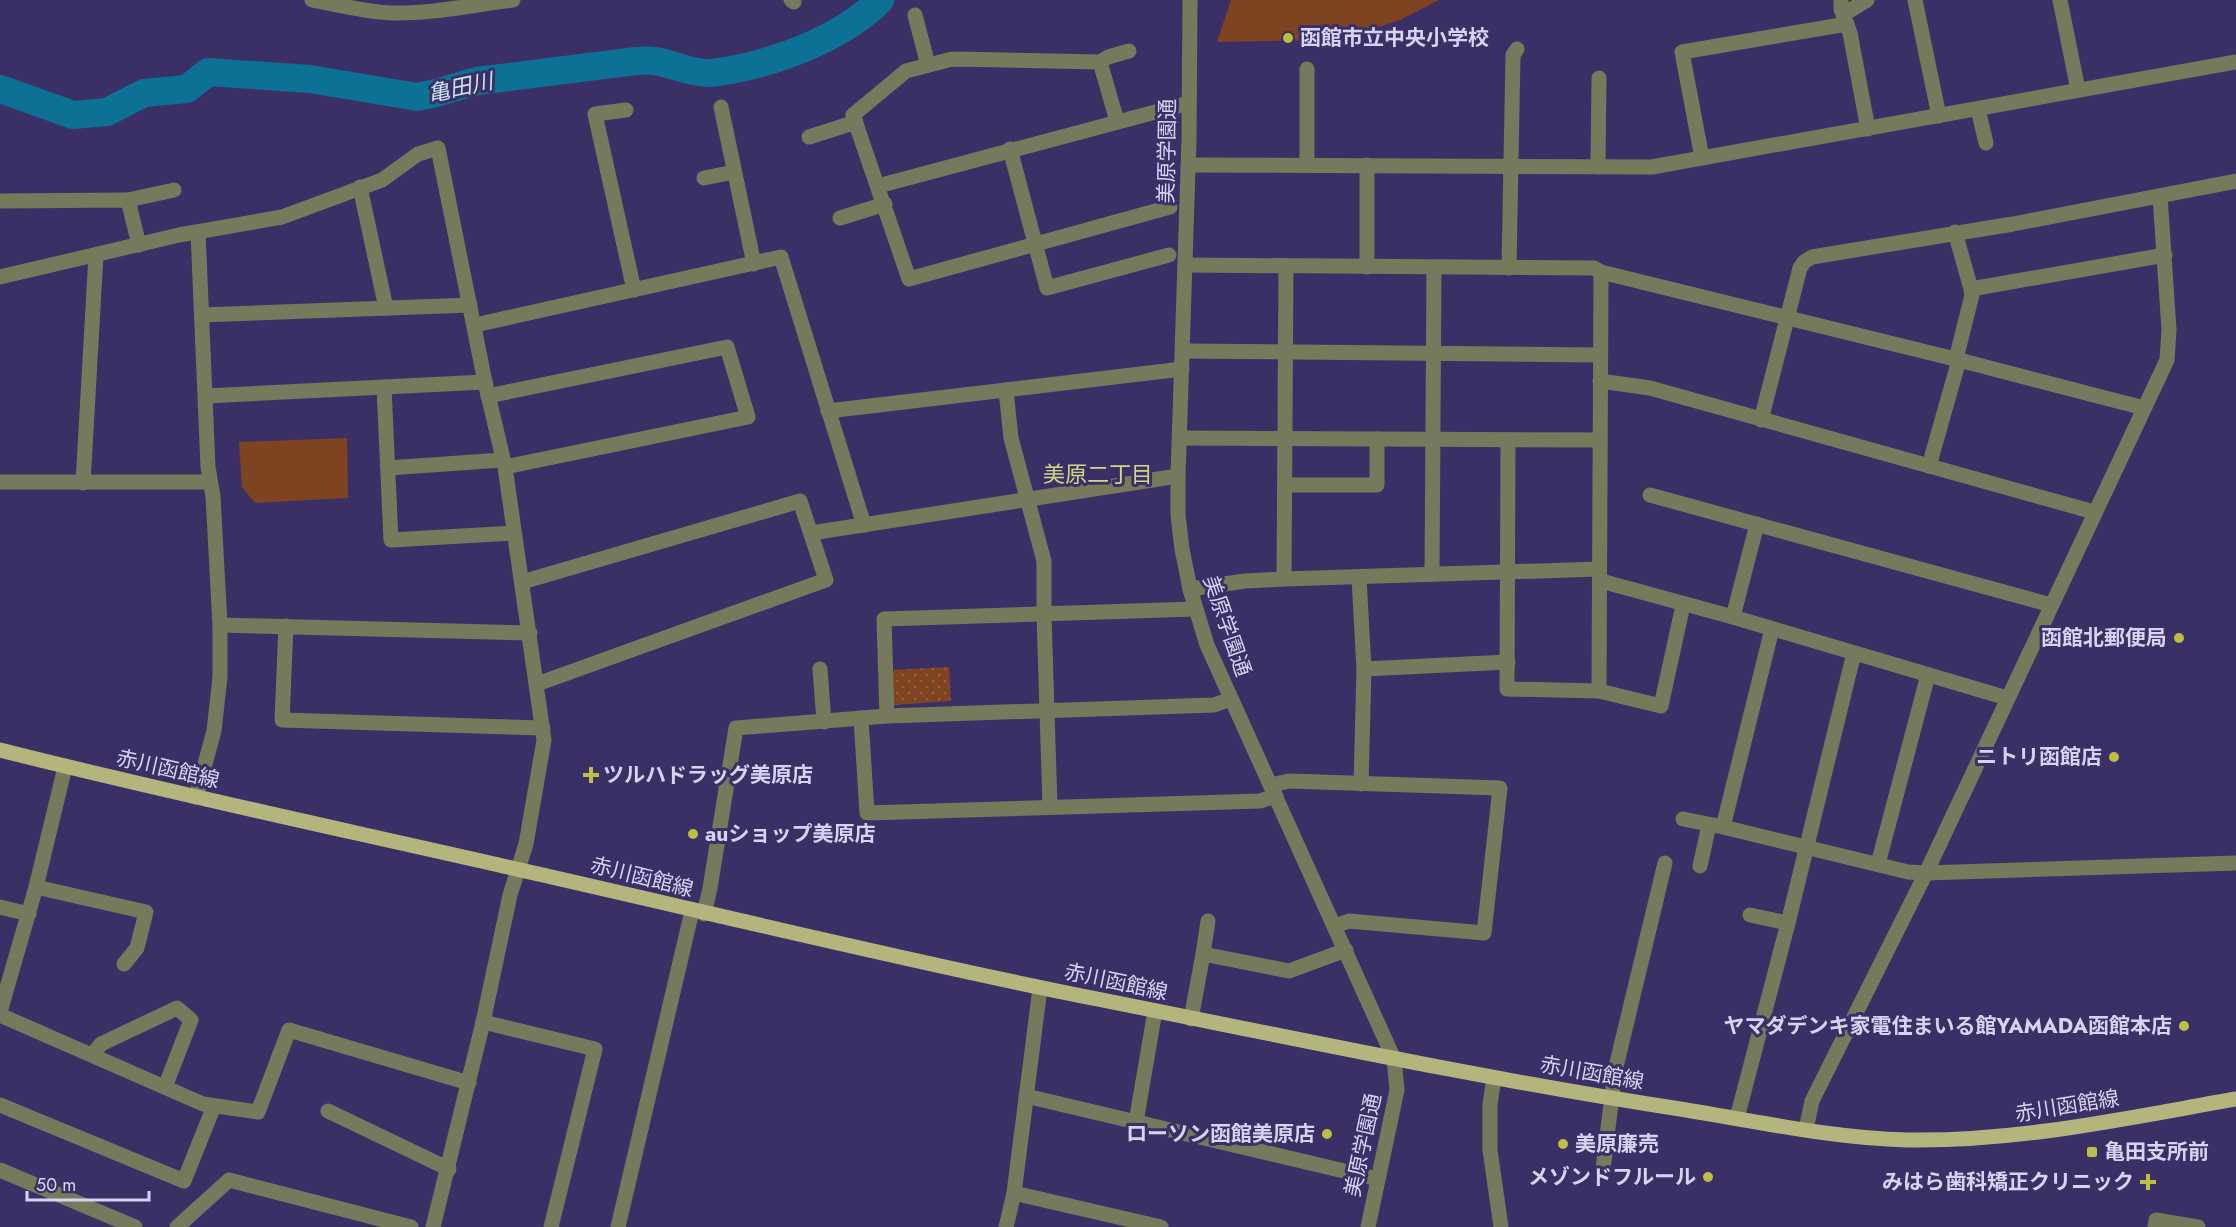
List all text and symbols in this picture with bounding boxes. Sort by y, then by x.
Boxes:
place label: 函館市立中央小学校 [1300,23,1489,53]
marker: 函館市立中央小学校 [1281,31,1295,45]
water label: 亀田川 [424,64,498,110]
street label: 美原学園通 [1151,98,1183,204]
district label: 美原二丁目 [1043,458,1153,490]
street label: 美原学園通 [1196,571,1258,681]
place label: 函館北郵便局 [2041,623,2167,653]
marker: 函館北郵便局 [2172,631,2186,645]
place label: ニトリ函館店 [1976,742,2102,772]
street label: 赤川函館線 [113,743,223,795]
marker: ニトリ函館店 [2107,750,2121,764]
place label: ツルハドラッグ美原店 [603,760,813,790]
marker: ツルハドラッグ美原店 [584,768,598,782]
place label: auショップ美原店 [705,819,875,849]
marker: auショップ美原店 [686,827,700,841]
street label: 赤川函館線 [587,850,697,904]
street label: 赤川函館線 [1062,956,1170,1008]
place label: ヤマダデンキ家電住まいる館YAMADA函館本店 [1723,1011,2172,1041]
marker: ヤマダデンキ家電住まいる館YAMADA函館本店 [2177,1019,2191,1033]
street label: 赤川函館線 [1538,1049,1646,1097]
street label: 赤川函館線 [2013,1083,2121,1129]
street label: 美原学園通 [1337,1091,1389,1199]
place label: ローソン函館美原店 [1126,1119,1315,1149]
marker: ローソン函館美原店 [1320,1127,1334,1141]
place label: 美原廉売 [1575,1129,1659,1159]
marker: 美原廉売 [1556,1137,1570,1151]
place label: 亀田支所前 [2104,1137,2209,1167]
marker: 亀田支所前 [2085,1145,2099,1159]
place label: メゾンドフルール [1528,1162,1696,1192]
scale bar [27,1164,148,1202]
place label: みはら歯科矯正クリニック [1882,1167,2134,1197]
marker: メゾンドフルール [1701,1170,1715,1184]
text: 50 m [36,1172,76,1198]
marker: みはら歯科矯正クリニック [2139,1173,2157,1191]

